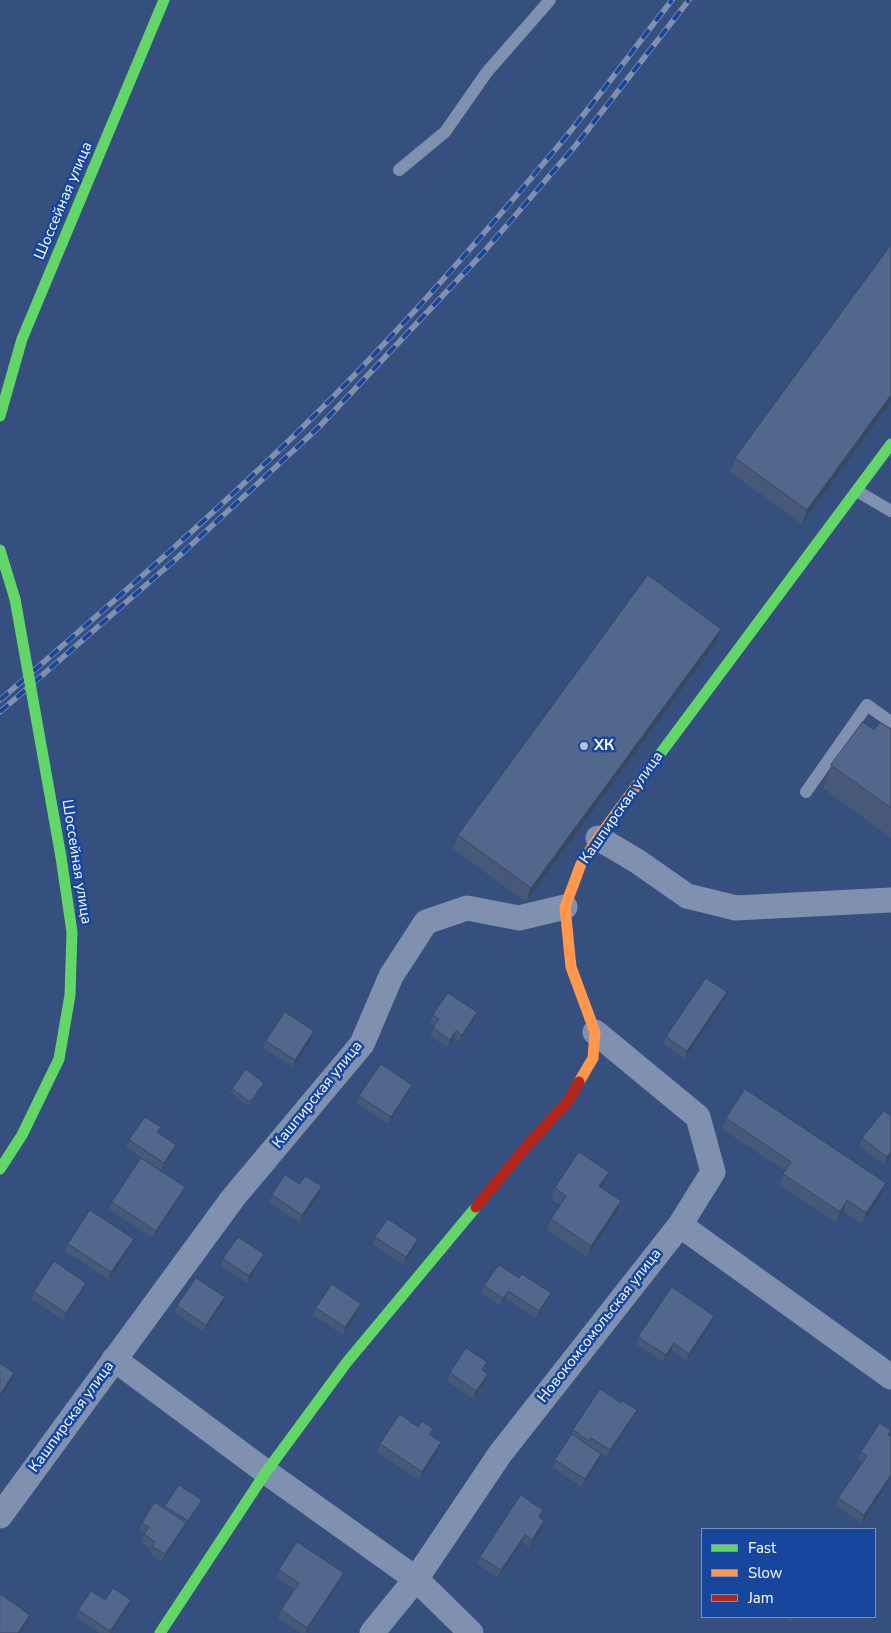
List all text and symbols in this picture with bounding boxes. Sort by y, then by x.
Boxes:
street label: Шоссейная улица [31,139,97,263]
place label: ХК [594,737,614,755]
marker: ХК [578,740,590,752]
street label: Кашпирская улица [577,748,667,868]
street label: Шоссейная улица [57,798,95,926]
street label: Кашпирская улица [269,1038,367,1152]
street label: Новокомсомольская улица [534,1246,666,1406]
street label: Кашпирская улица [26,1358,118,1476]
legend [701,1528,876,1618]
text: Fast [748,1538,776,1558]
text: Slow [748,1563,782,1583]
text: Jam [748,1588,774,1608]

